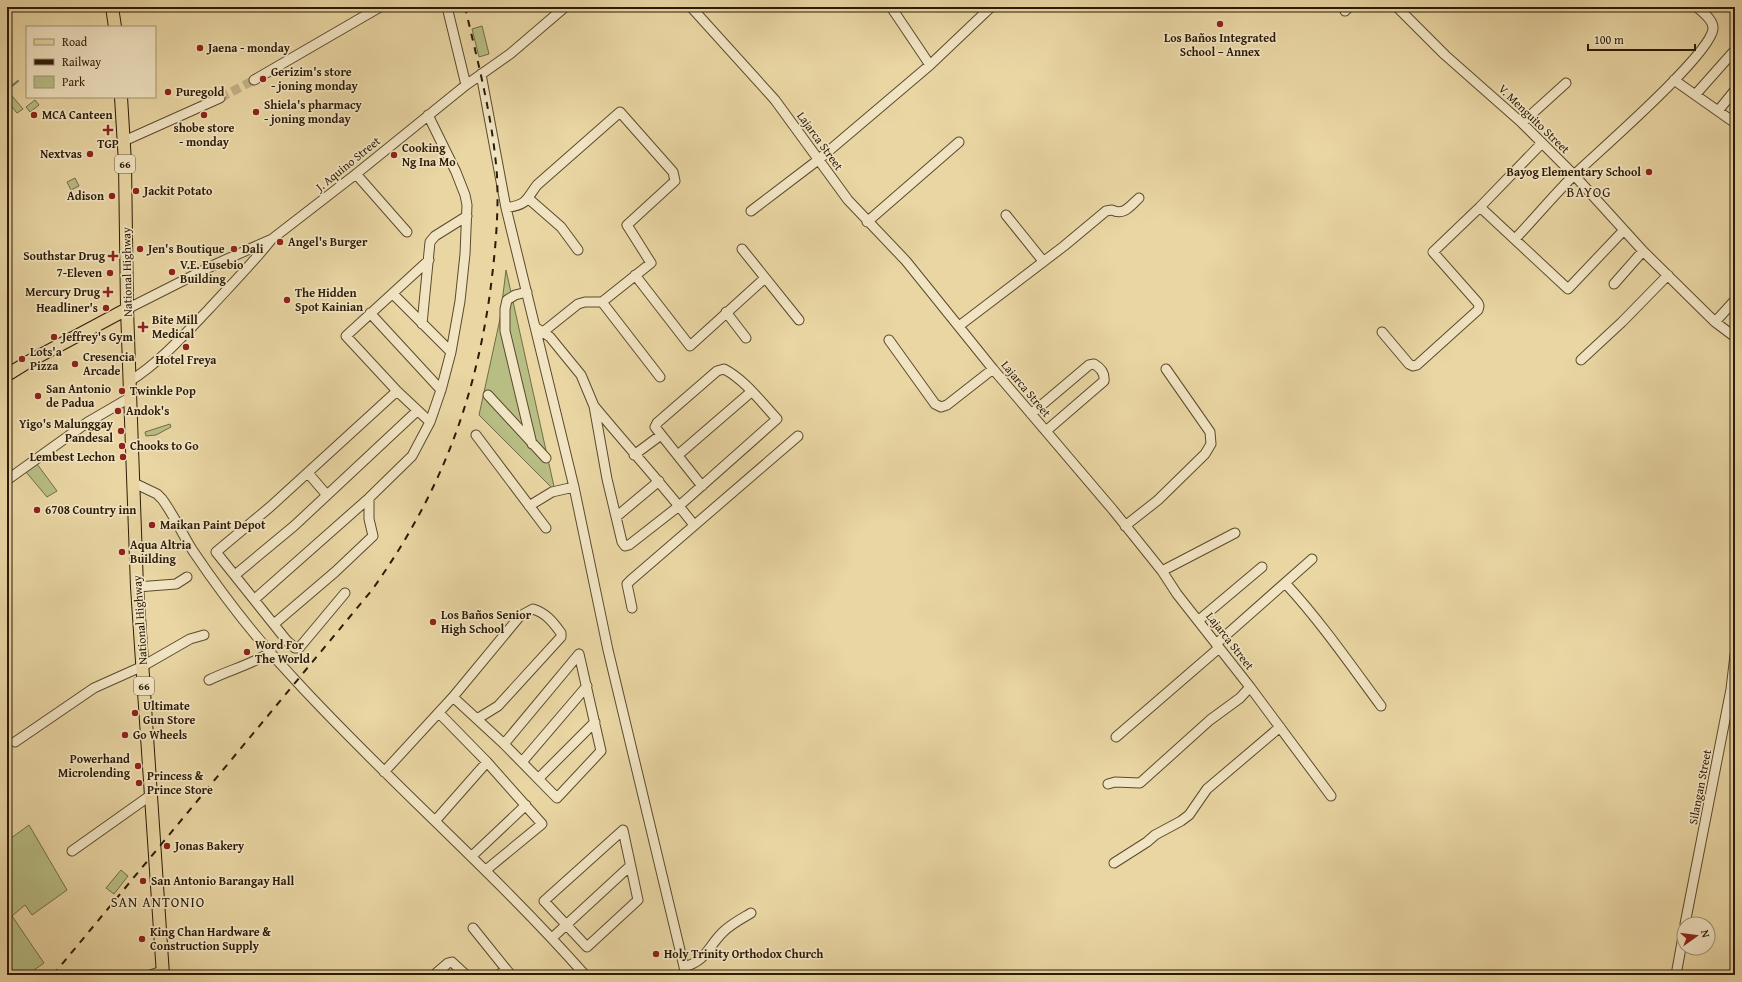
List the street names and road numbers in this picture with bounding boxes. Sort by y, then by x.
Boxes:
street label: V. Menguito Street [1495,80,1574,158]
street label: Lajarca Street [793,108,848,174]
street label: J. Aquino Street [310,132,384,196]
road number: 66 [115,155,135,173]
street label: National Highway [117,227,136,317]
street label: Lajarca Street [998,357,1056,421]
street label: National Highway [128,575,151,665]
street label: Lajarca Street [1202,608,1259,674]
road number: 66 [134,677,154,695]
street label: Silangan Street [1684,747,1715,826]

